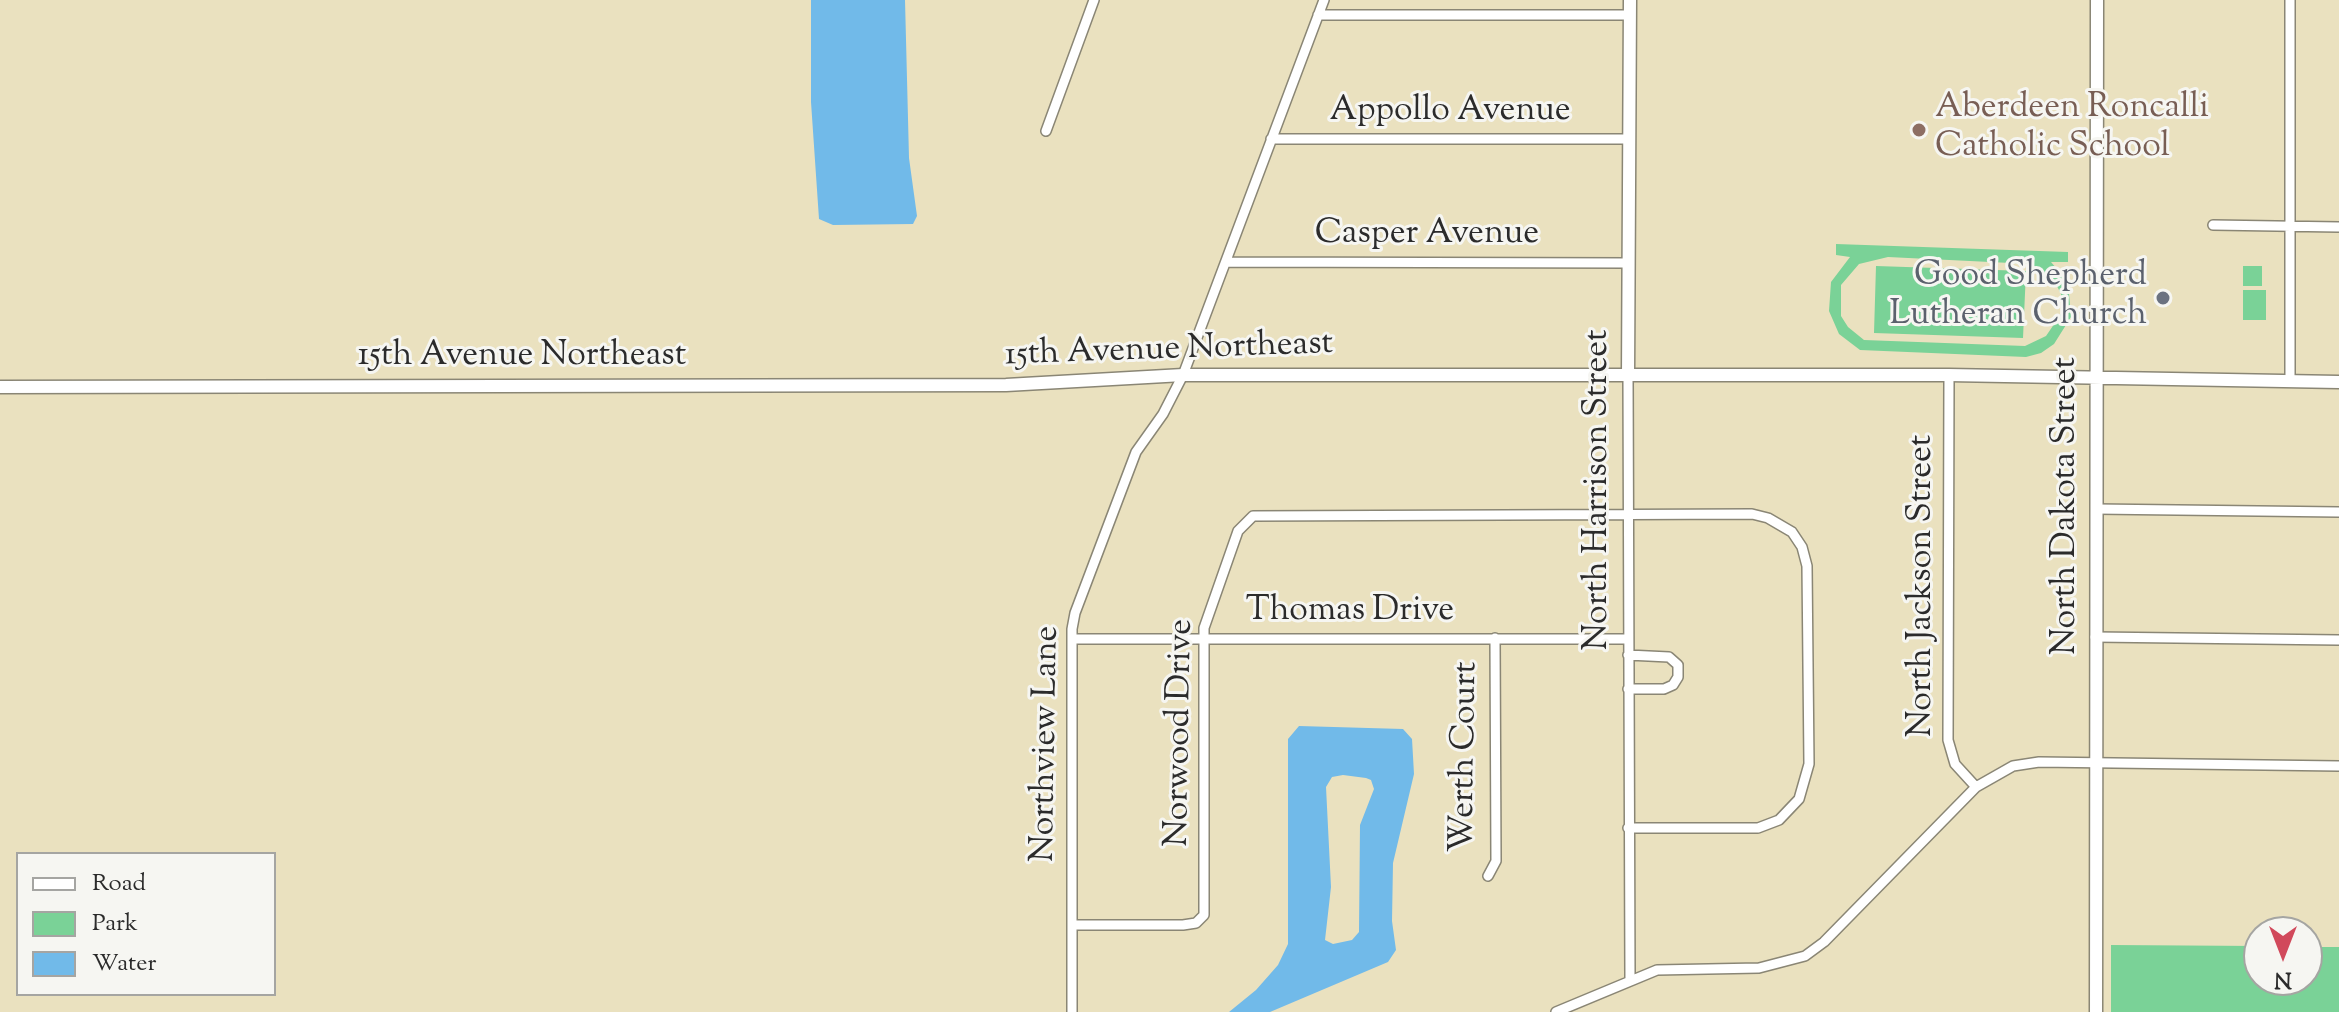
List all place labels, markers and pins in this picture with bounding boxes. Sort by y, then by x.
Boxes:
place label: Aberdeen Roncalli Catholic School [1935,90,2209,170]
marker: Aberdeen Roncalli Catholic School [1910,121,1928,139]
place label: Good Shepherd Lutheran Church [1890,258,2147,338]
marker: Good Shepherd Lutheran Church [2154,289,2172,307]

